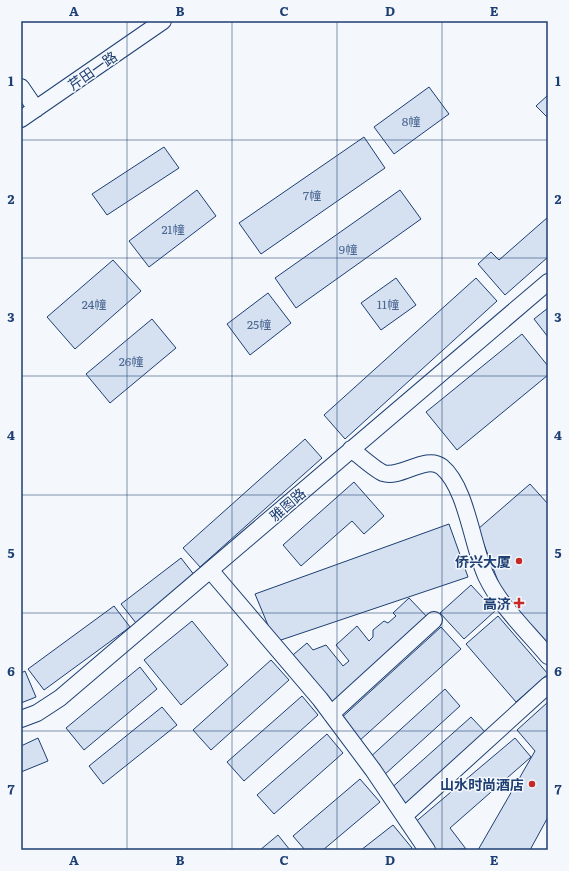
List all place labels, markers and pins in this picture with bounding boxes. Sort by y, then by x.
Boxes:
place label: 侨兴大厦 [455,551,511,571]
marker: 侨兴大厦 [514,556,524,566]
place label: 高济 [483,593,511,613]
marker: 高济 [514,598,524,608]
place label: 山水时尚酒店 [440,774,524,794]
marker: 山水时尚酒店 [527,779,537,789]

